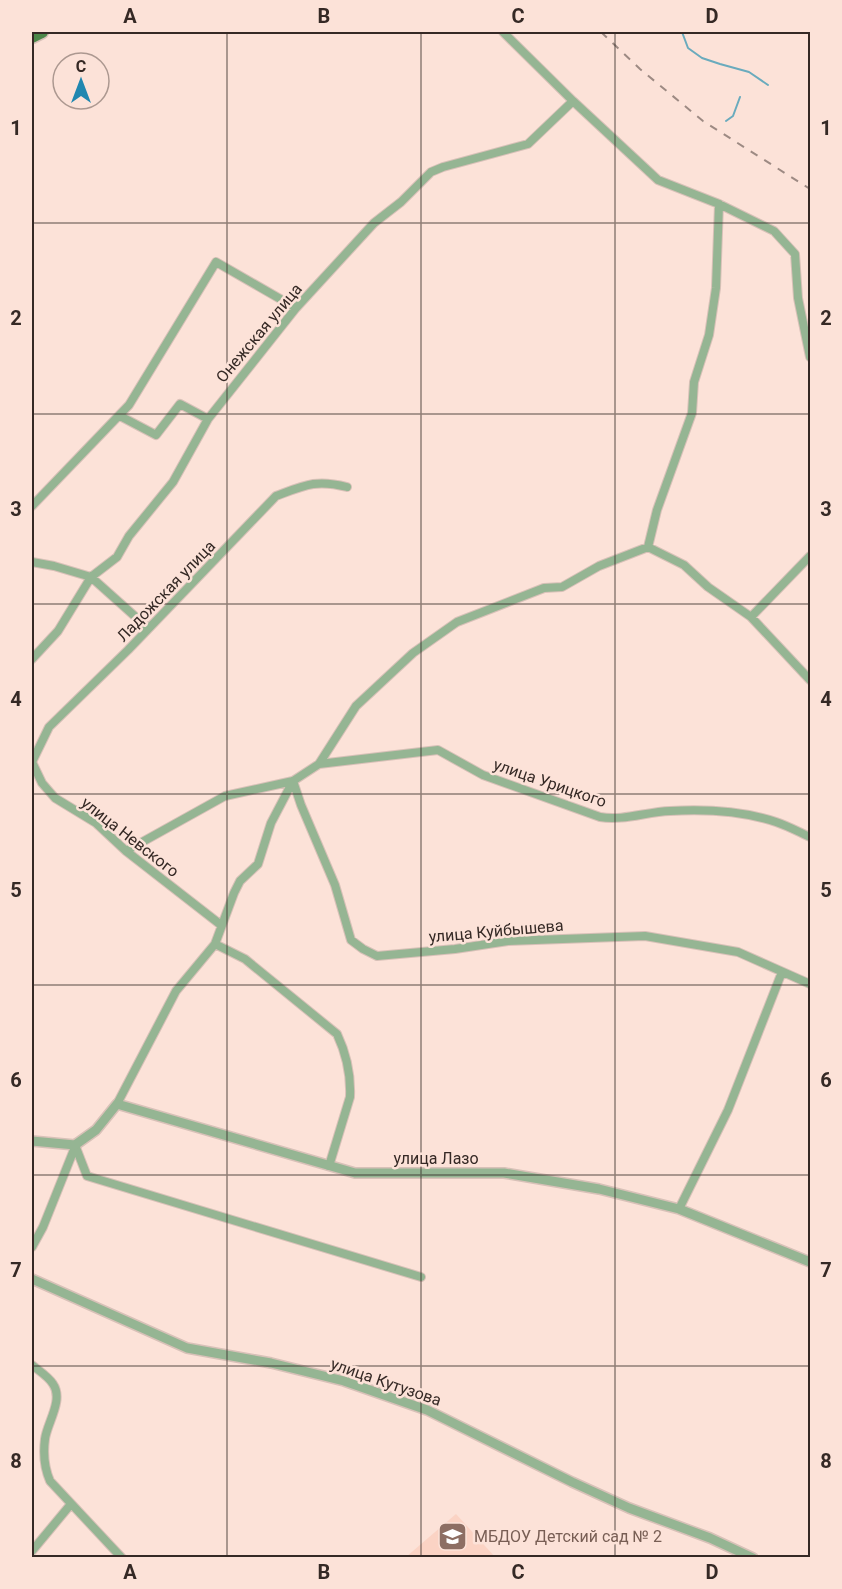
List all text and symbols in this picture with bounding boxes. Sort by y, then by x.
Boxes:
text: A [123,4,137,28]
text: B [318,4,330,28]
text: C [511,4,525,28]
text: D [706,4,719,28]
north arrow [51,51,111,111]
text: С [76,57,86,76]
text: 1 [10,116,22,140]
text: 1 [820,116,832,140]
street label: Онежская улица [212,280,306,386]
text: 2 [10,306,22,330]
text: 2 [820,306,832,330]
text: 3 [10,497,22,521]
text: 3 [820,497,832,521]
street label: Ладожская улица [113,537,219,645]
text: 4 [10,687,22,711]
text: 4 [820,687,832,711]
street label: улица Урицкого [491,755,609,811]
street label: улица Невского [77,793,183,881]
text: 5 [10,878,22,902]
text: 5 [820,878,832,902]
street label: улица Куйбышева [428,916,564,946]
text: 6 [10,1068,22,1092]
text: 6 [820,1068,832,1092]
street label: улица Лазо [393,1149,479,1168]
text: 7 [10,1258,22,1282]
text: 7 [820,1258,832,1282]
street label: улица Кутузова [328,1354,444,1410]
text: 8 [10,1449,22,1473]
text: 8 [820,1449,832,1473]
school or university icon: МБДОУ Детский сад № 2 [437,1520,469,1552]
place label: МБДОУ Детский сад № 2 [474,1527,662,1546]
text: A [123,1560,137,1584]
text: B [318,1560,330,1584]
text: C [511,1560,525,1584]
text: D [706,1560,719,1584]

